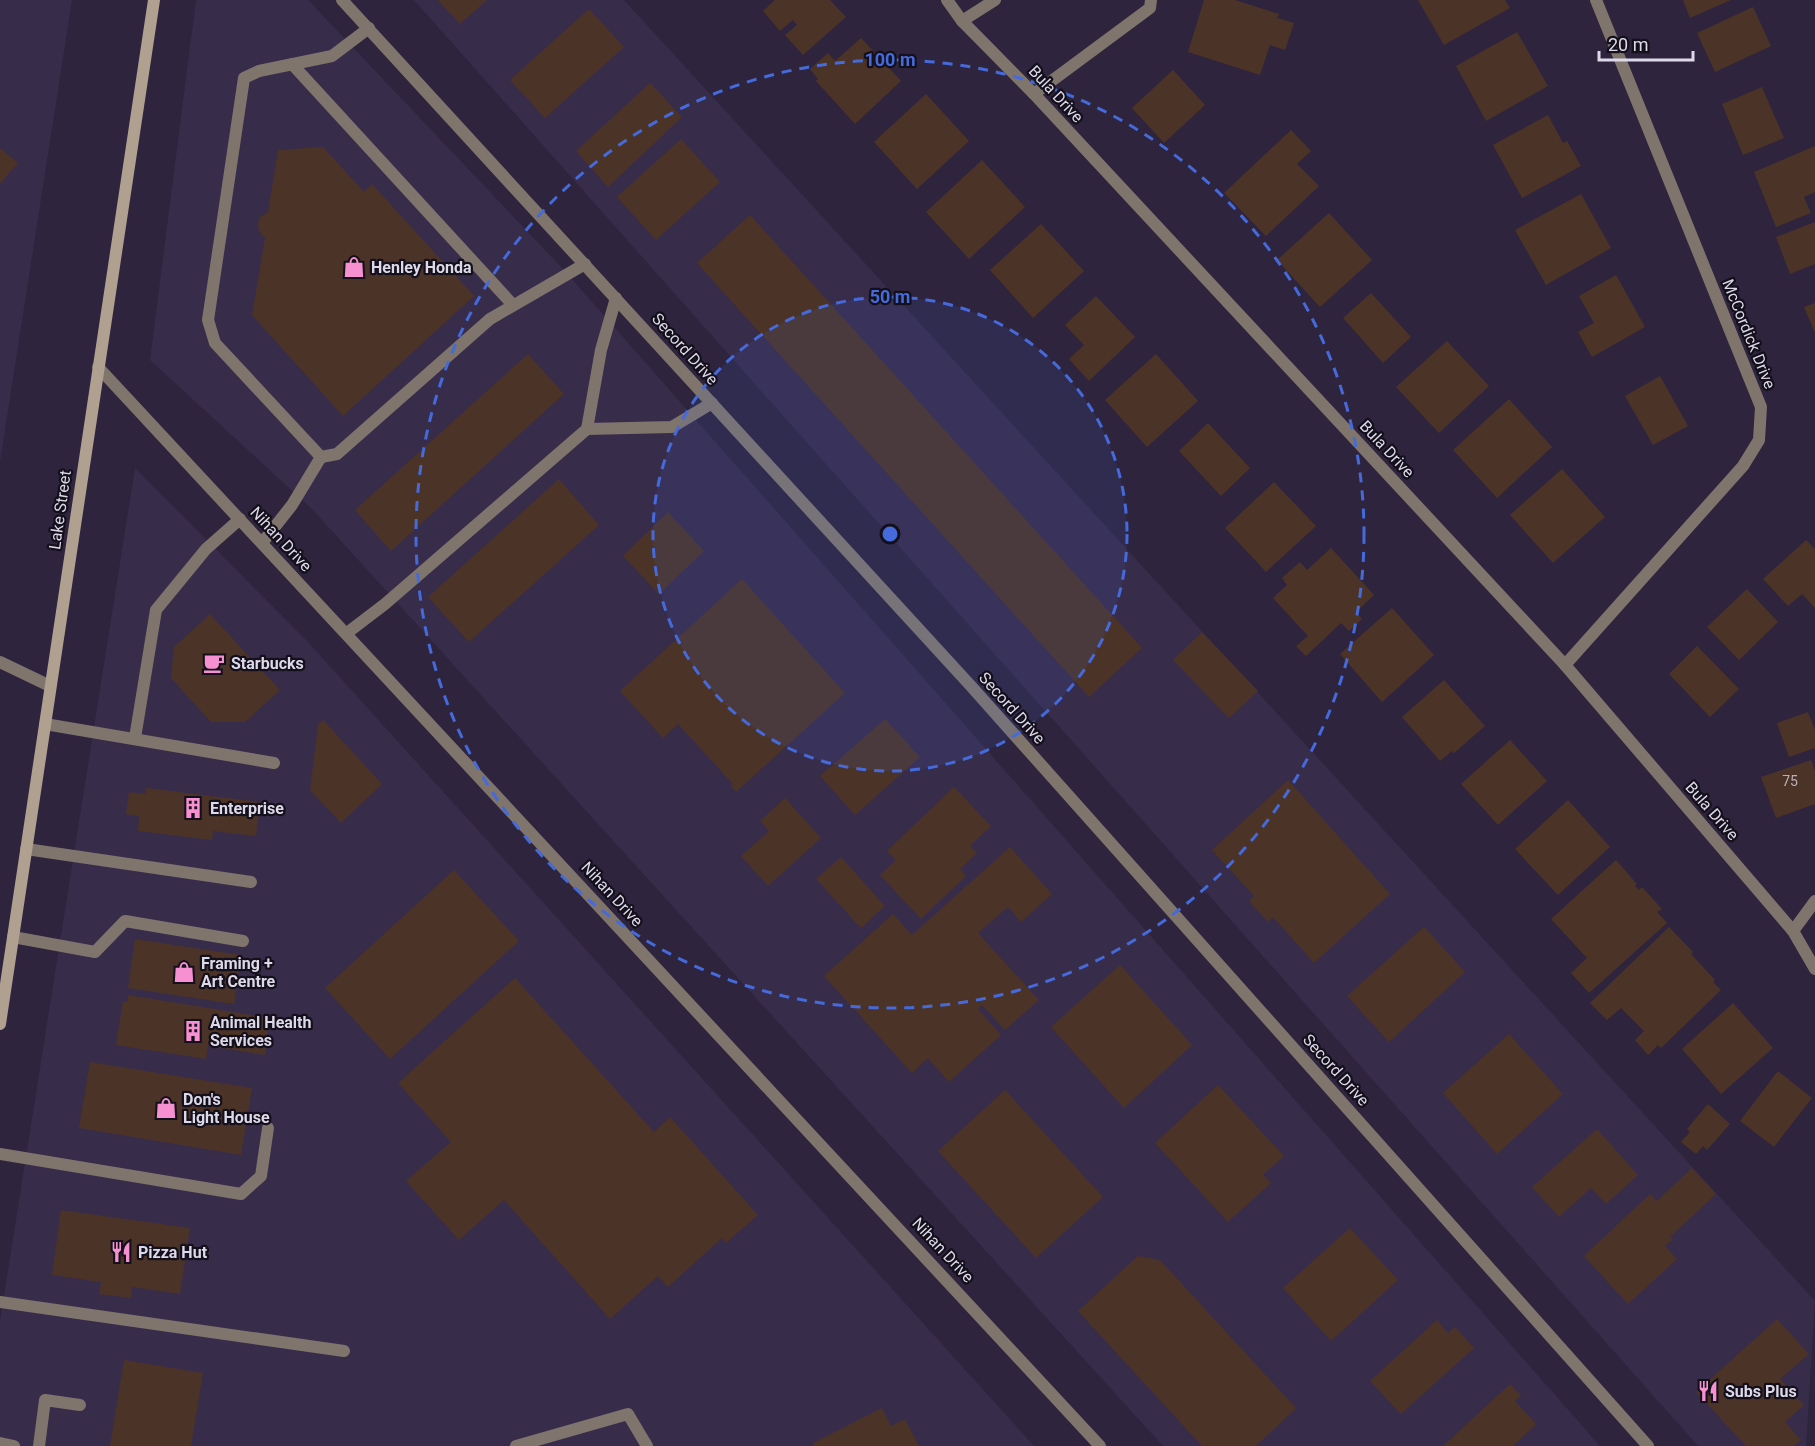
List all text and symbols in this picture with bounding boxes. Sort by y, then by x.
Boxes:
scale bar [1599,24,1694,62]
text: 20 m [1608,34,1648,55]
text: 100 m [864,49,916,70]
street label: Bula Drive [1025,61,1087,127]
shop icon: Henley Honda [342,255,366,279]
place label: Henley Honda [371,258,472,277]
street label: McCordick Drive [1718,276,1780,392]
text: 50 m [870,286,910,307]
street label: Secord Drive [648,309,722,389]
street label: Bula Drive [1356,416,1418,482]
street label: Lake Street [45,469,75,551]
street label: Nihan Drive [246,503,316,575]
centre of rings [880,524,900,544]
cafe icon: Starbucks [202,651,226,675]
place label: Starbucks [231,654,304,673]
street label: Secord Drive [975,668,1049,748]
house number: 75 [1782,773,1798,789]
street label: Bula Drive [1681,778,1743,844]
building icon: Enterprise [181,796,205,820]
place label: Enterprise [210,799,284,818]
street label: Nihan Drive [577,858,647,930]
place label: Framing + Art Centre [201,954,276,991]
shop icon: Framing + Art Centre [172,960,196,984]
place label: Animal Health Services [210,1013,311,1050]
building icon: Animal Health Services [181,1019,205,1043]
street label: Secord Drive [1299,1030,1373,1110]
place label: Don's Light House [183,1090,270,1127]
shop icon: Don's Light House [154,1096,178,1120]
street label: Nihan Drive [908,1214,978,1286]
restaurant icon: Pizza Hut [109,1240,133,1264]
place label: Pizza Hut [138,1243,208,1262]
restaurant icon: Subs Plus [1696,1379,1720,1403]
place label: Subs Plus [1725,1382,1797,1401]

